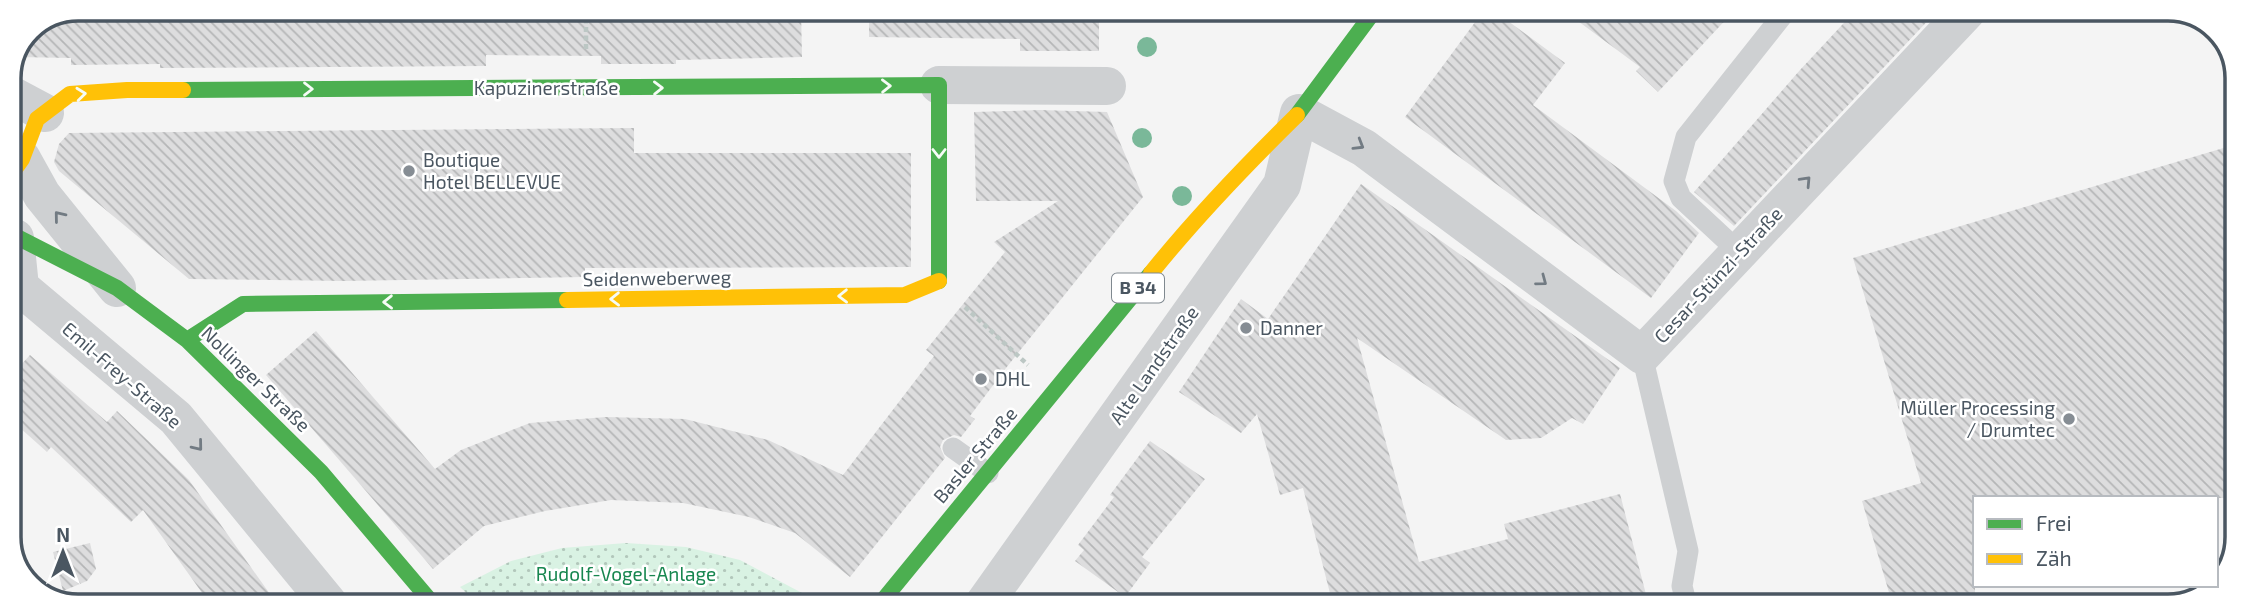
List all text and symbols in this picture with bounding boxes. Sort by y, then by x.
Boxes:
street label: Kapuzinerstraße [474,76,618,99]
one-way arrow [881,78,892,94]
one-way arrow [654,80,664,96]
one-way arrow [303,82,314,97]
one-way arrow [75,86,87,101]
one-way arrow [1352,137,1365,150]
place label: Boutique Hotel BELLEVUE [423,148,561,193]
one-way arrow [931,149,947,159]
marker: Boutique Hotel BELLEVUE [401,163,417,179]
one-way arrow [1798,176,1811,189]
street label: Cesar-Stünzi-Straße [1649,202,1787,347]
one-way arrow [54,211,67,223]
street label: Seidenweberweg [583,265,732,290]
one-way arrow [1534,272,1547,285]
road number: B 34 [1112,274,1164,302]
one-way arrow [837,288,848,304]
one-way arrow [610,291,620,307]
one-way arrow [382,294,393,310]
street label: Alte Landstraße [1104,301,1203,428]
place label: Danner [1260,316,1323,339]
street label: Emil-Frey-Straße [58,317,187,433]
marker: Danner [1238,320,1254,336]
street label: Nollinger Straße [197,321,316,436]
place label: DHL [995,367,1030,390]
marker: DHL [973,371,989,387]
place label: Müller Processing / Drumtec [1900,396,2055,441]
street label: Basler Straße [928,402,1021,507]
marker: Müller Processing / Drumtec [2061,411,2077,427]
one-way arrow [190,437,202,450]
legend [1973,496,2218,587]
text: Frei [2036,510,2072,535]
north arrow [28,517,98,587]
text: N [56,523,70,546]
text: Zäh [2036,545,2072,570]
park label: Rudolf-Vogel-Anlage [536,562,716,585]

